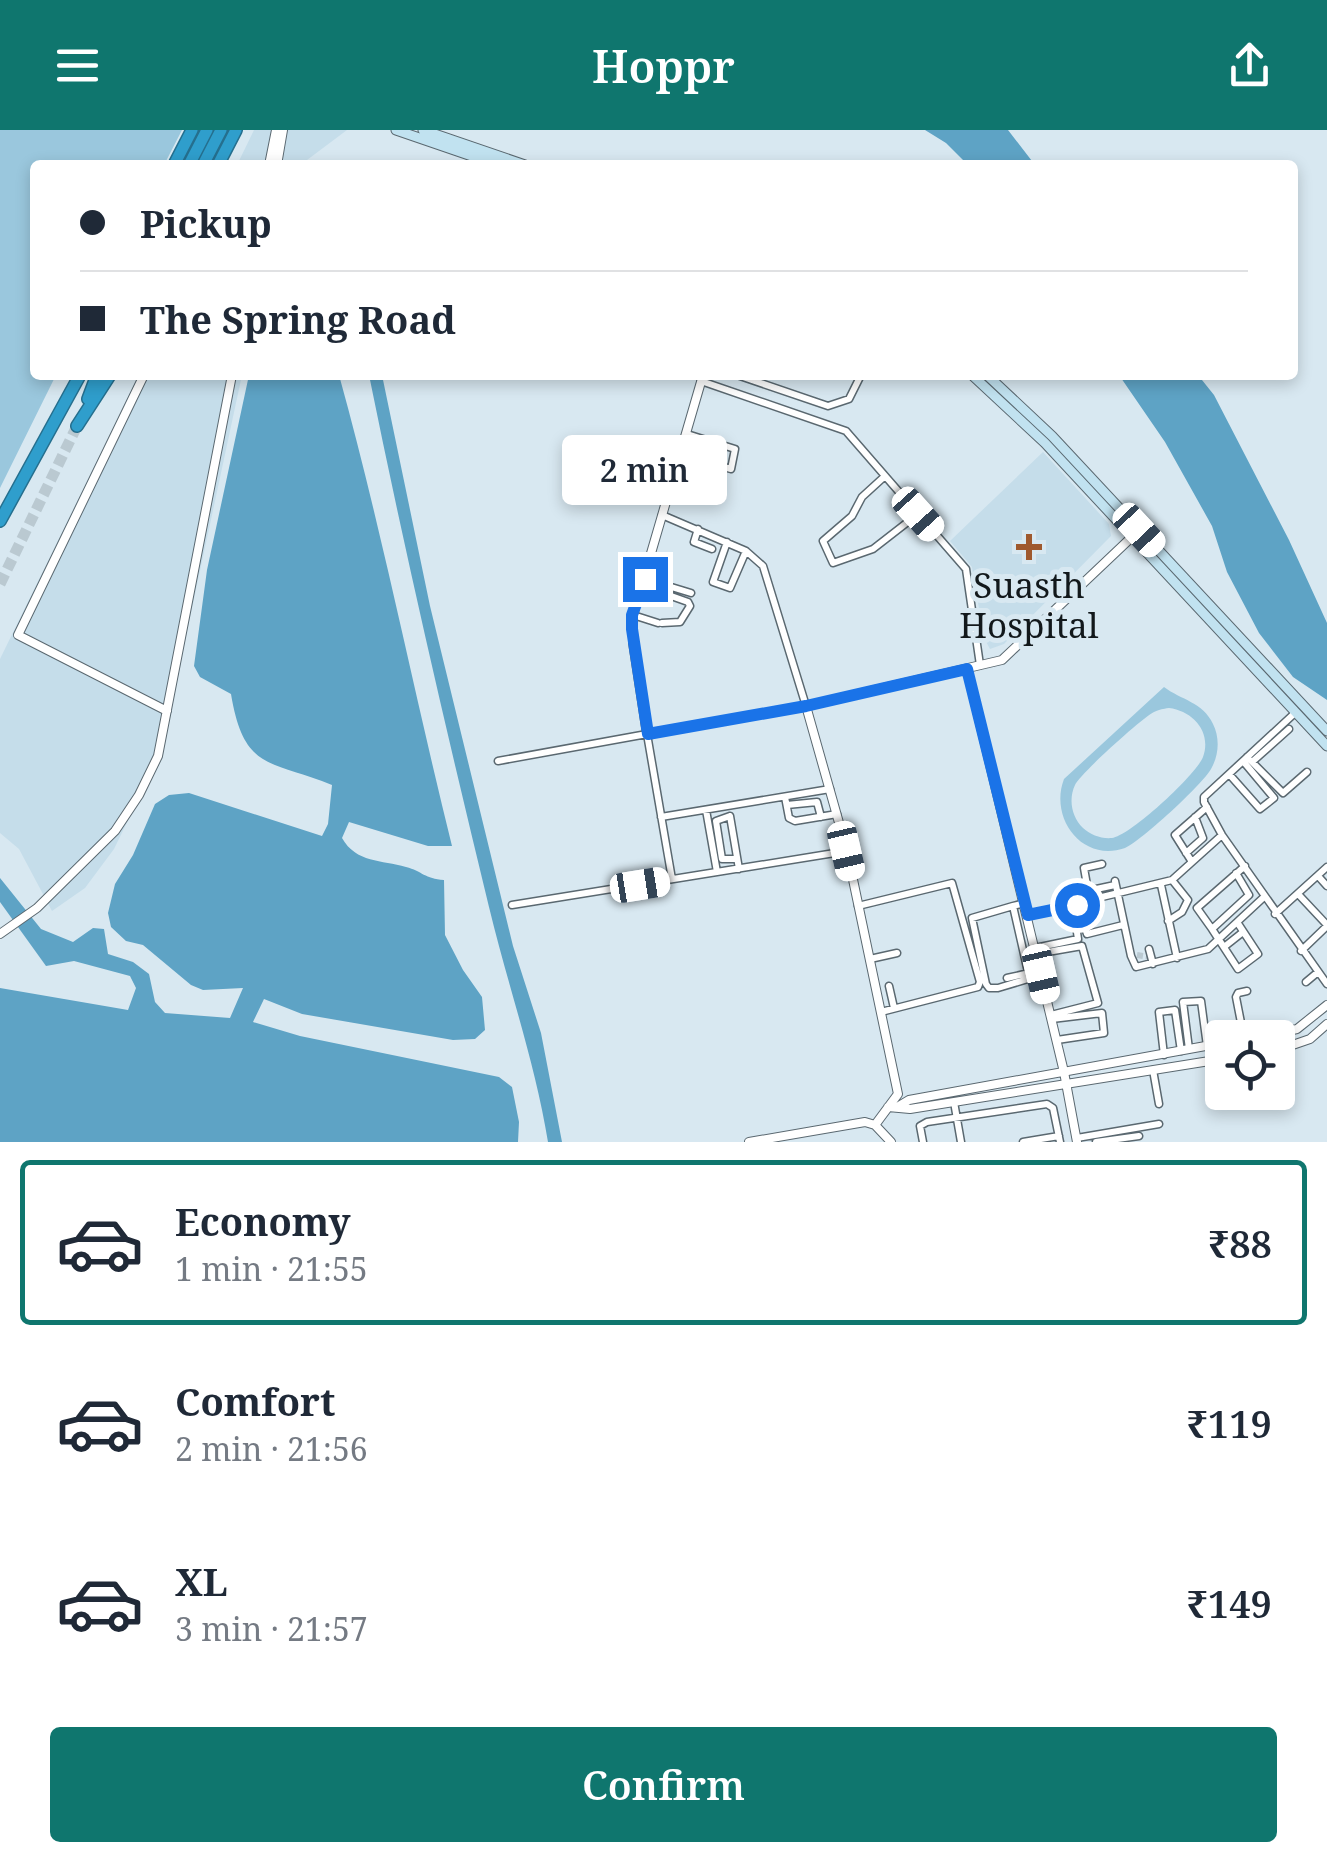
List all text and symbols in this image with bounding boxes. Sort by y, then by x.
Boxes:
text: Hoppr [592,35,735,96]
icon: menu [50,38,105,93]
icon: share [1222,38,1277,93]
text: Pickup [140,197,272,249]
text: The Spring Road [140,293,456,345]
callout: 2 min [562,434,728,504]
text: 2 min [600,448,689,491]
car [887,482,949,546]
car [1108,498,1170,562]
marker: Suasth Hospital [1016,534,1042,560]
route end [623,557,668,602]
place label: Suasth Hospital [959,561,1099,648]
car [825,818,867,884]
car [608,865,672,905]
route start [1055,883,1100,928]
car [1020,941,1062,1007]
map controls [1205,1020,1295,1110]
button: locate [1205,1020,1295,1110]
text: Economy [175,1195,351,1247]
icon: car [55,1198,145,1288]
text: ₹88 [1208,1217,1272,1269]
text: 1 min · 21:55 [175,1247,368,1290]
text: Comfort [175,1375,335,1427]
icon: car [55,1378,145,1468]
text: ₹119 [1187,1397,1272,1449]
text: 2 min · 21:56 [175,1427,368,1470]
text: XL [175,1555,228,1607]
icon: car [55,1558,145,1648]
text: ₹149 [1187,1577,1272,1629]
text: 3 min · 21:57 [175,1607,368,1650]
button: Confirm [50,1727,1277,1842]

